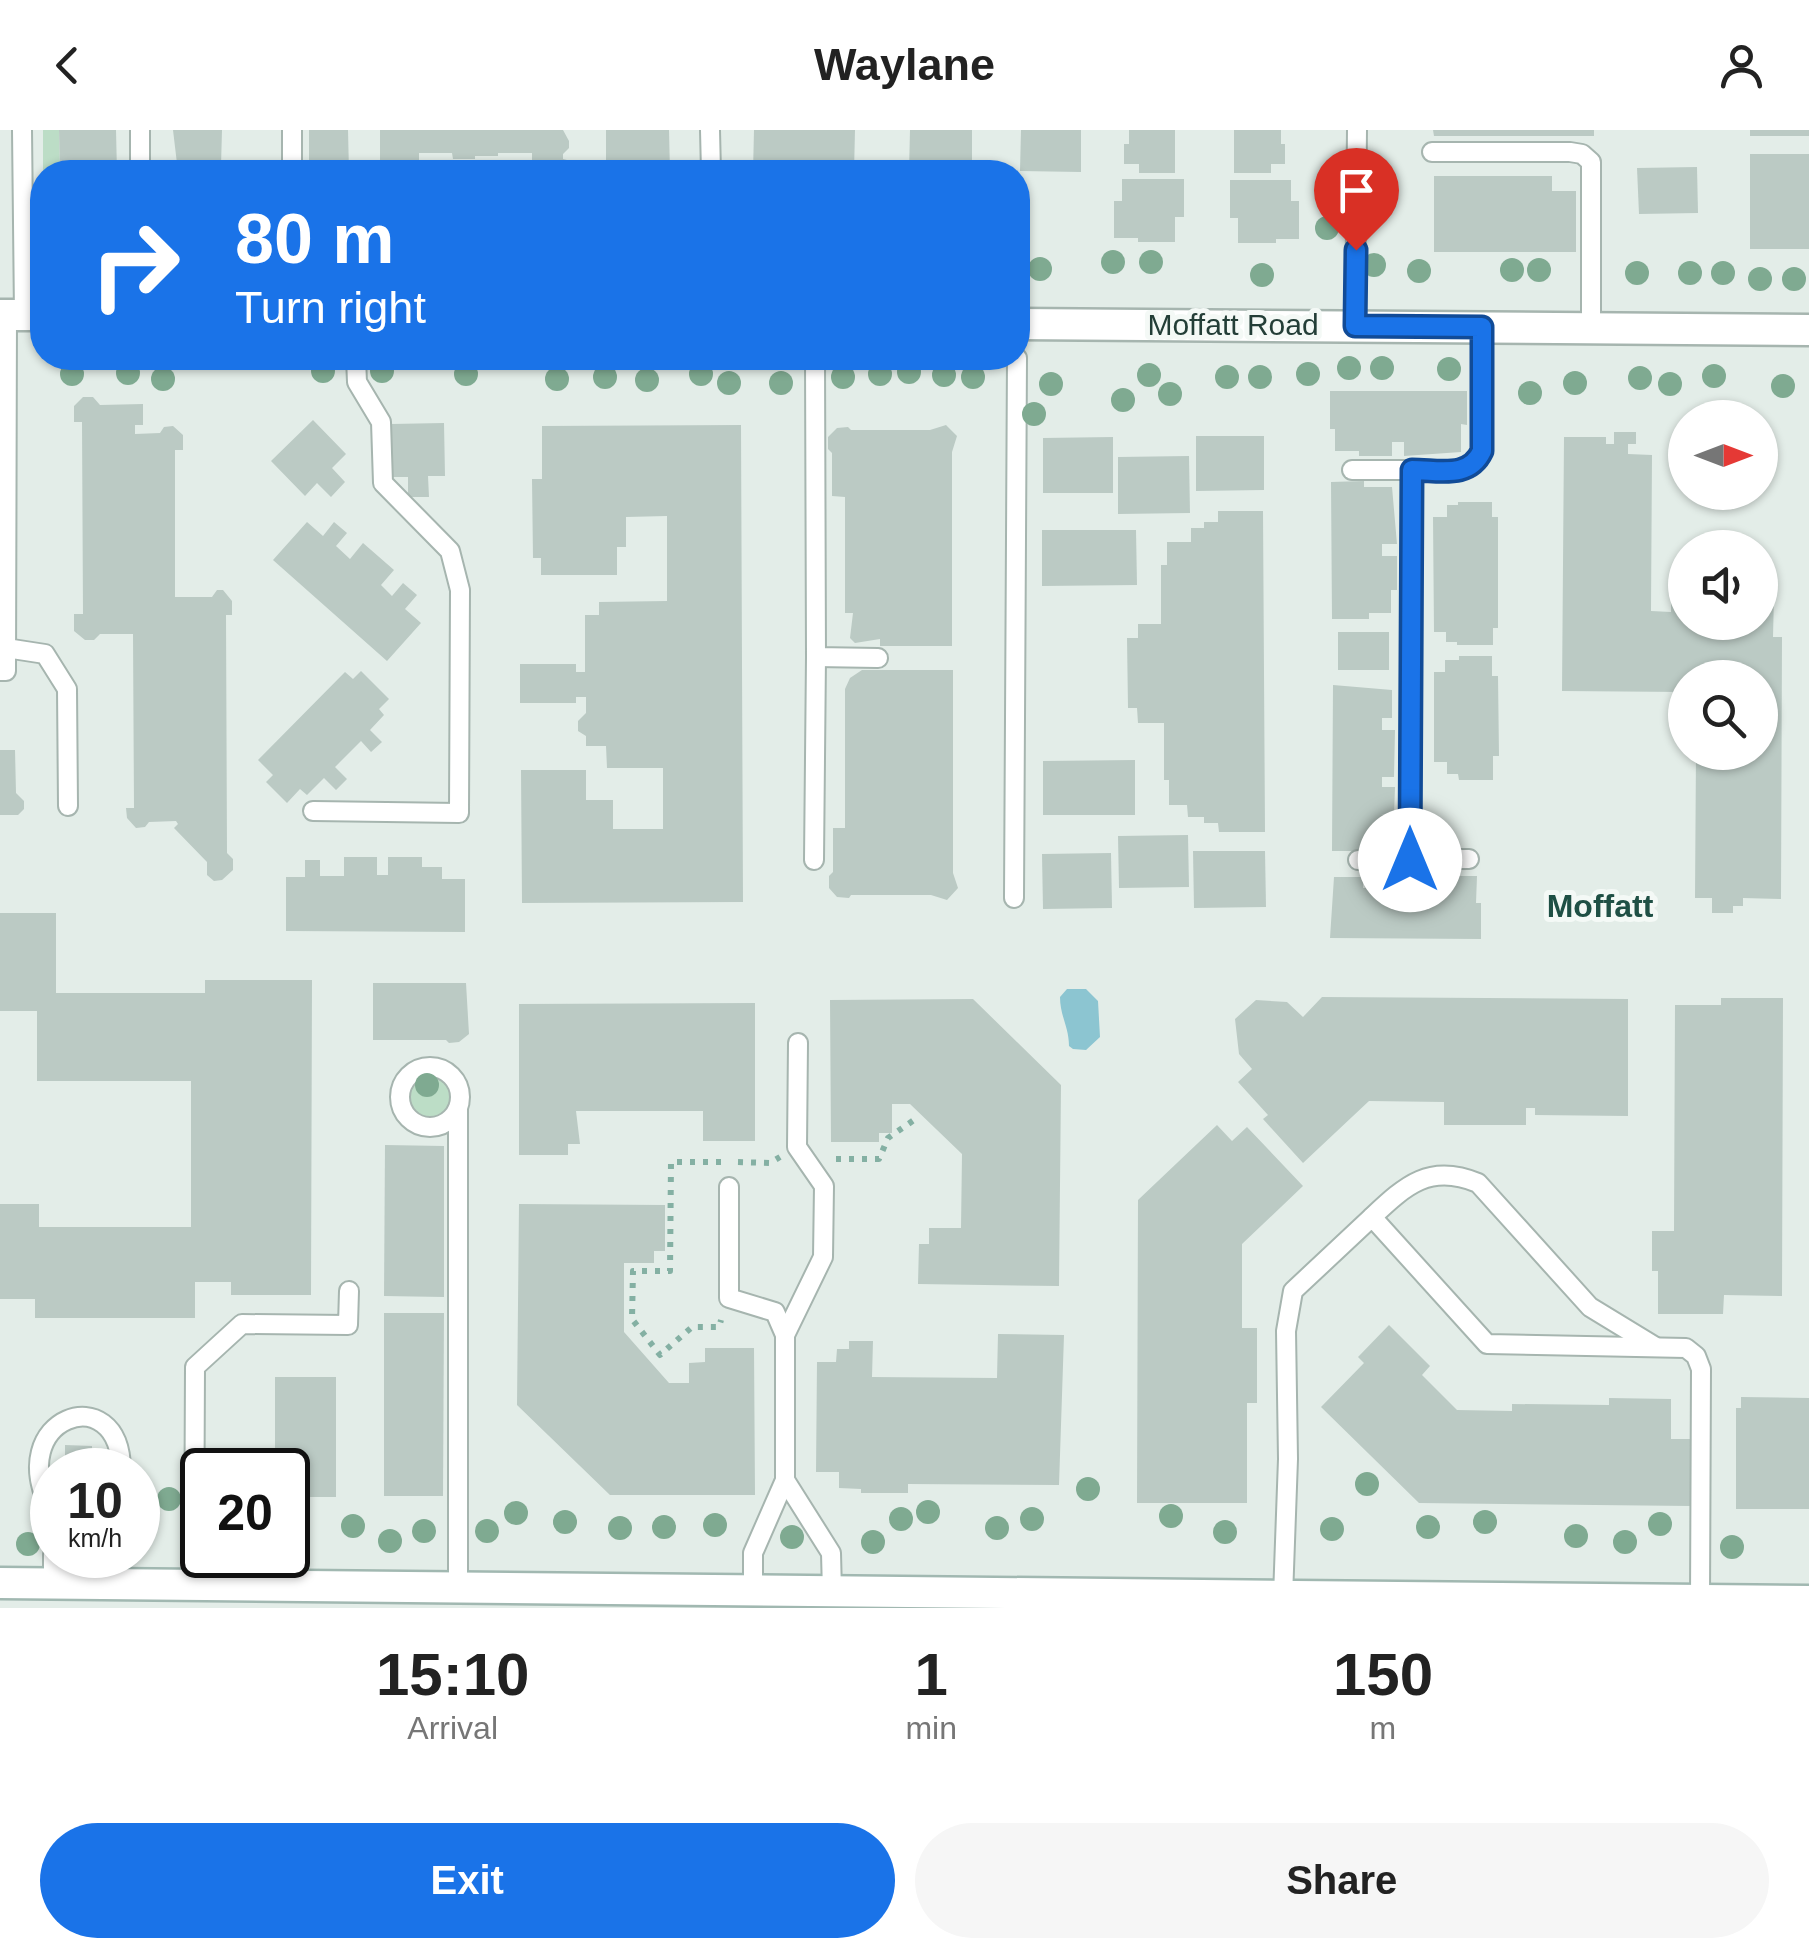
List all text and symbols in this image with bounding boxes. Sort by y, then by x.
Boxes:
icon: back [40,38,95,93]
icon: person [1714,38,1769,93]
text: Waylane [814,39,995,90]
pin [1314,148,1399,251]
icon: arrive [1329,163,1384,218]
icon: right [70,200,200,330]
text: 80 m [235,200,395,278]
text: Turn right [235,282,426,333]
street label: Moffatt Road [1147,308,1319,341]
north arrow [1668,400,1778,510]
map controls [1668,400,1778,770]
button: sound [1668,530,1778,640]
button: search [1668,660,1778,770]
position arrow [1358,808,1462,912]
district label: Moffatt [1547,888,1654,924]
speed limit sign: 20 [180,1448,310,1578]
text: 10 [67,1473,123,1529]
text: km/h [68,1524,122,1552]
text: 15:10 [376,1641,529,1708]
text: 1 [914,1641,948,1708]
text: 150 [1333,1641,1433,1708]
text: Arrival [407,1710,498,1746]
text: min [905,1710,957,1746]
text: m [1370,1710,1396,1746]
button: Exit [40,1823,895,1938]
button: Share [915,1823,1769,1938]

